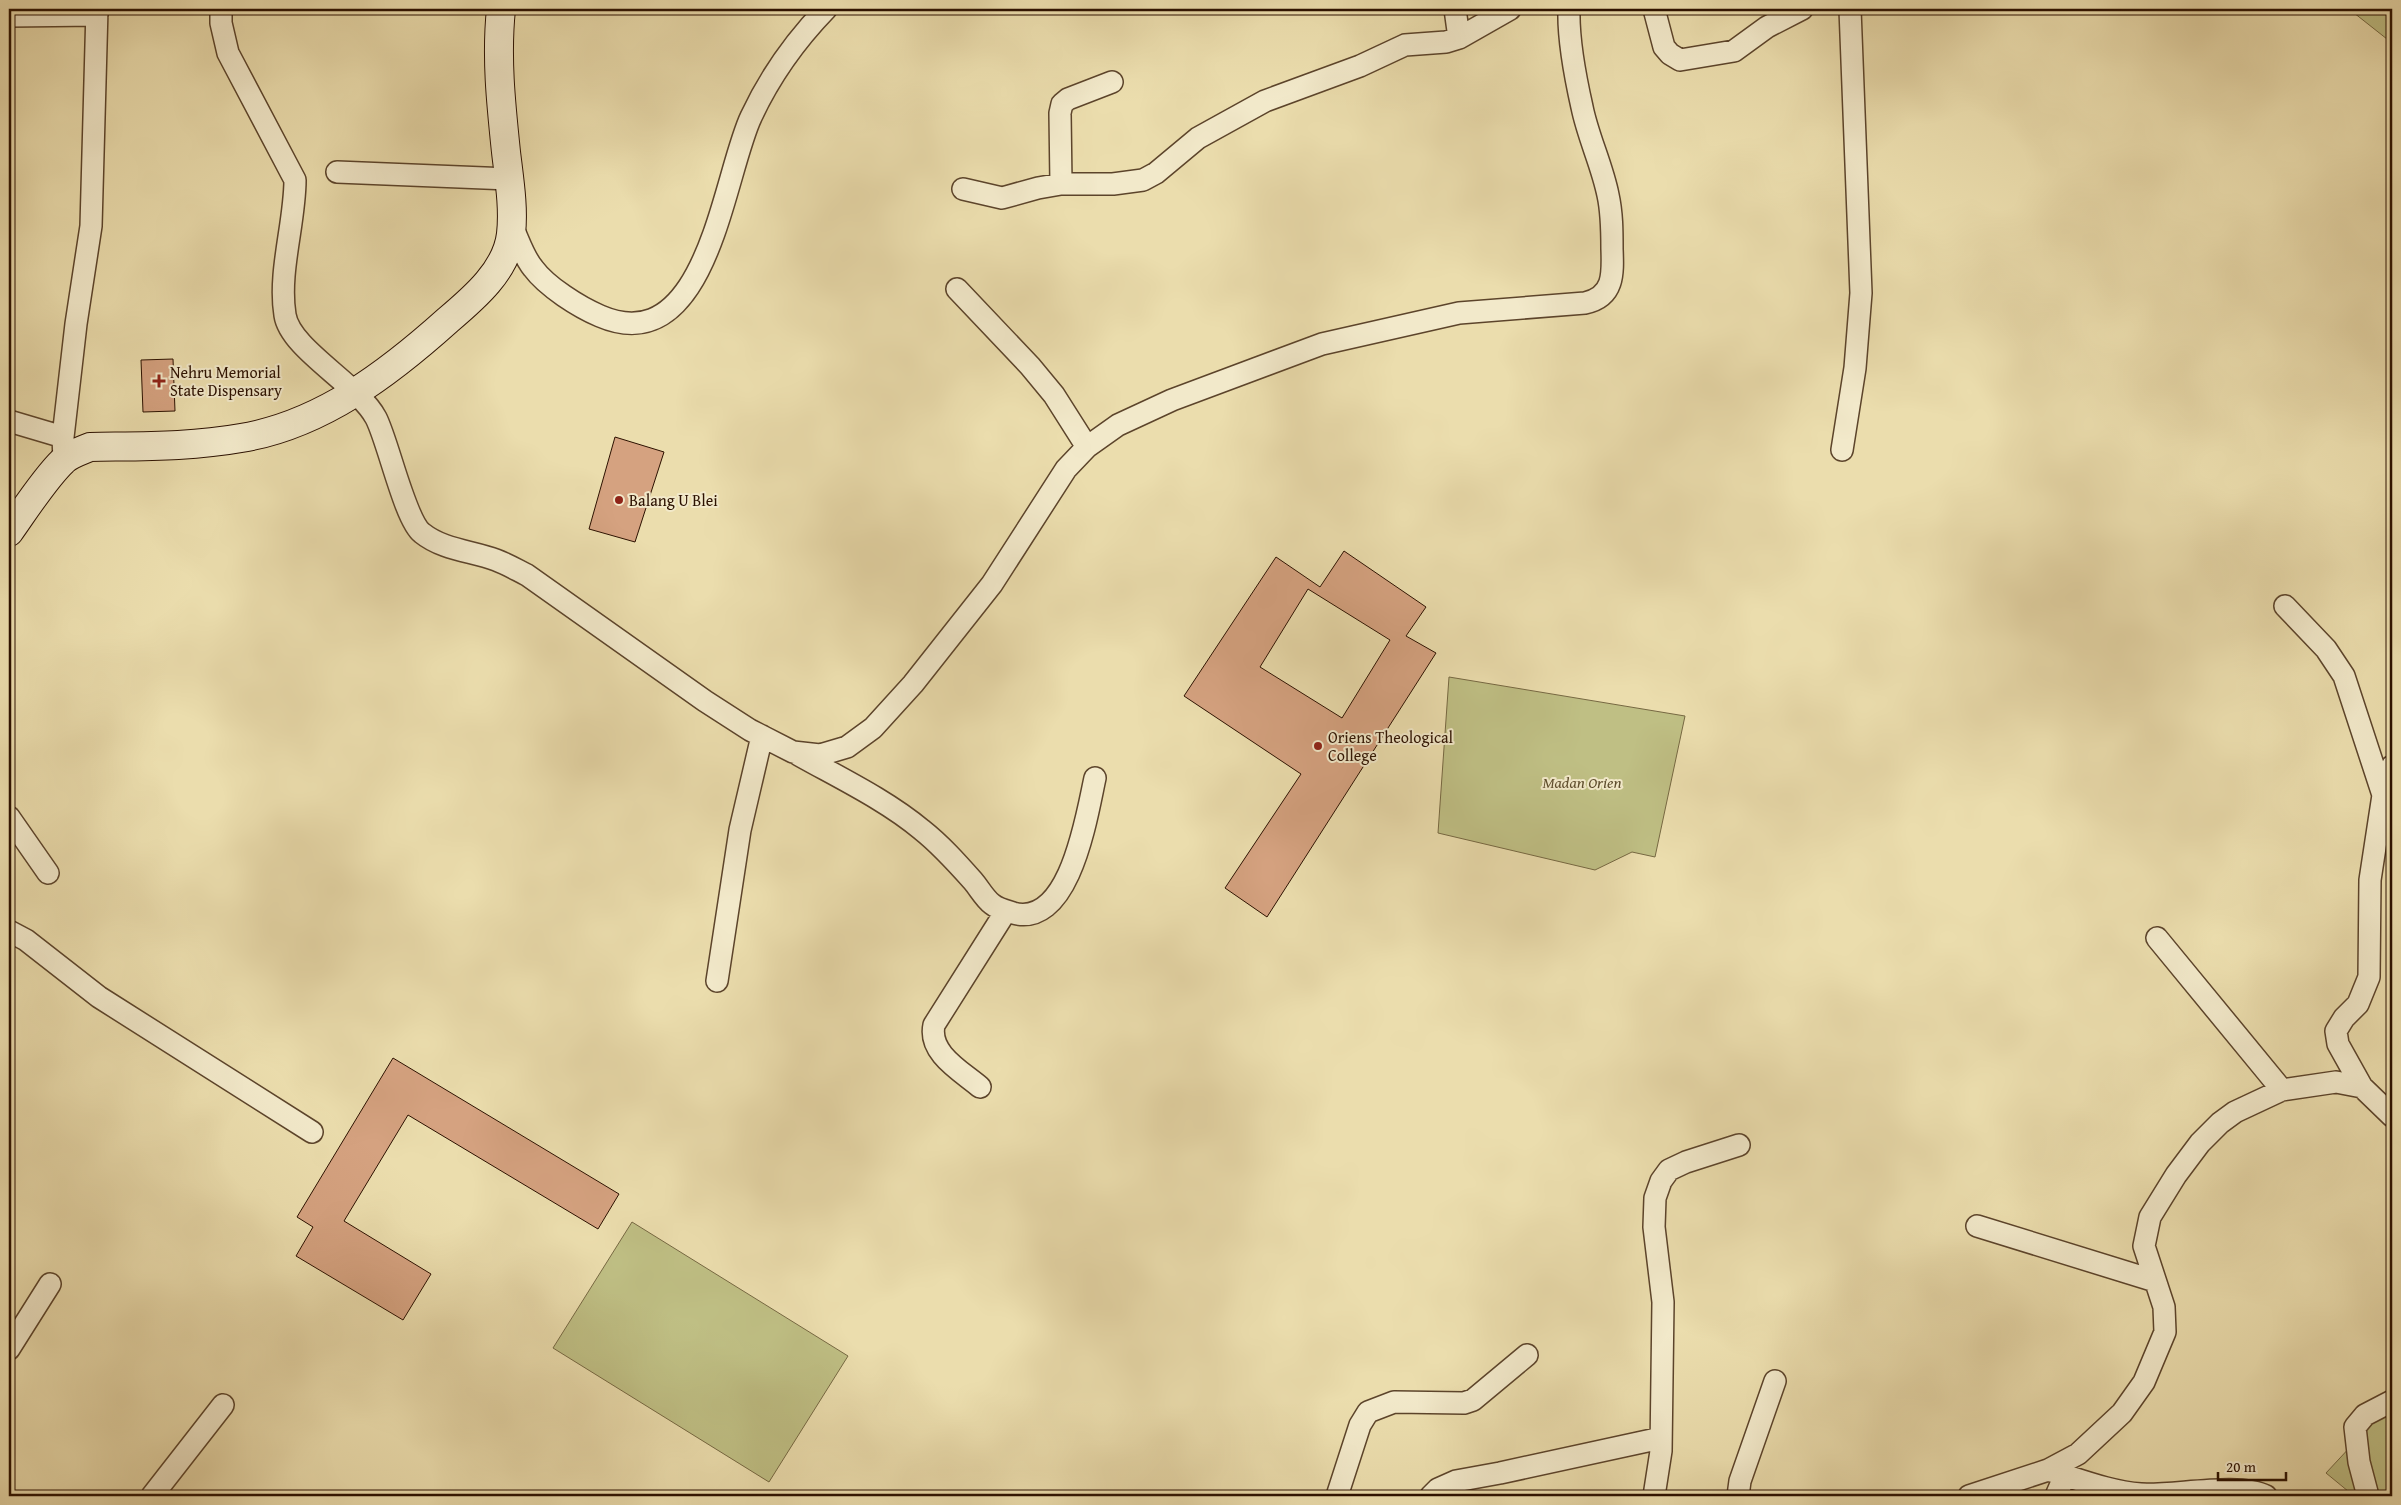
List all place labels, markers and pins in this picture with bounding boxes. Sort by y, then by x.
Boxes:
place label: Nehru Memorial State Dispensary [170,360,282,402]
marker: Nehru Memorial State Dispensary [152,374,166,388]
place label: Balang U Blei [629,488,718,512]
marker: Balang U Blei [613,494,625,506]
place label: Oriens Theological College [1328,725,1454,767]
marker: Oriens Theological College [1312,740,1324,752]

